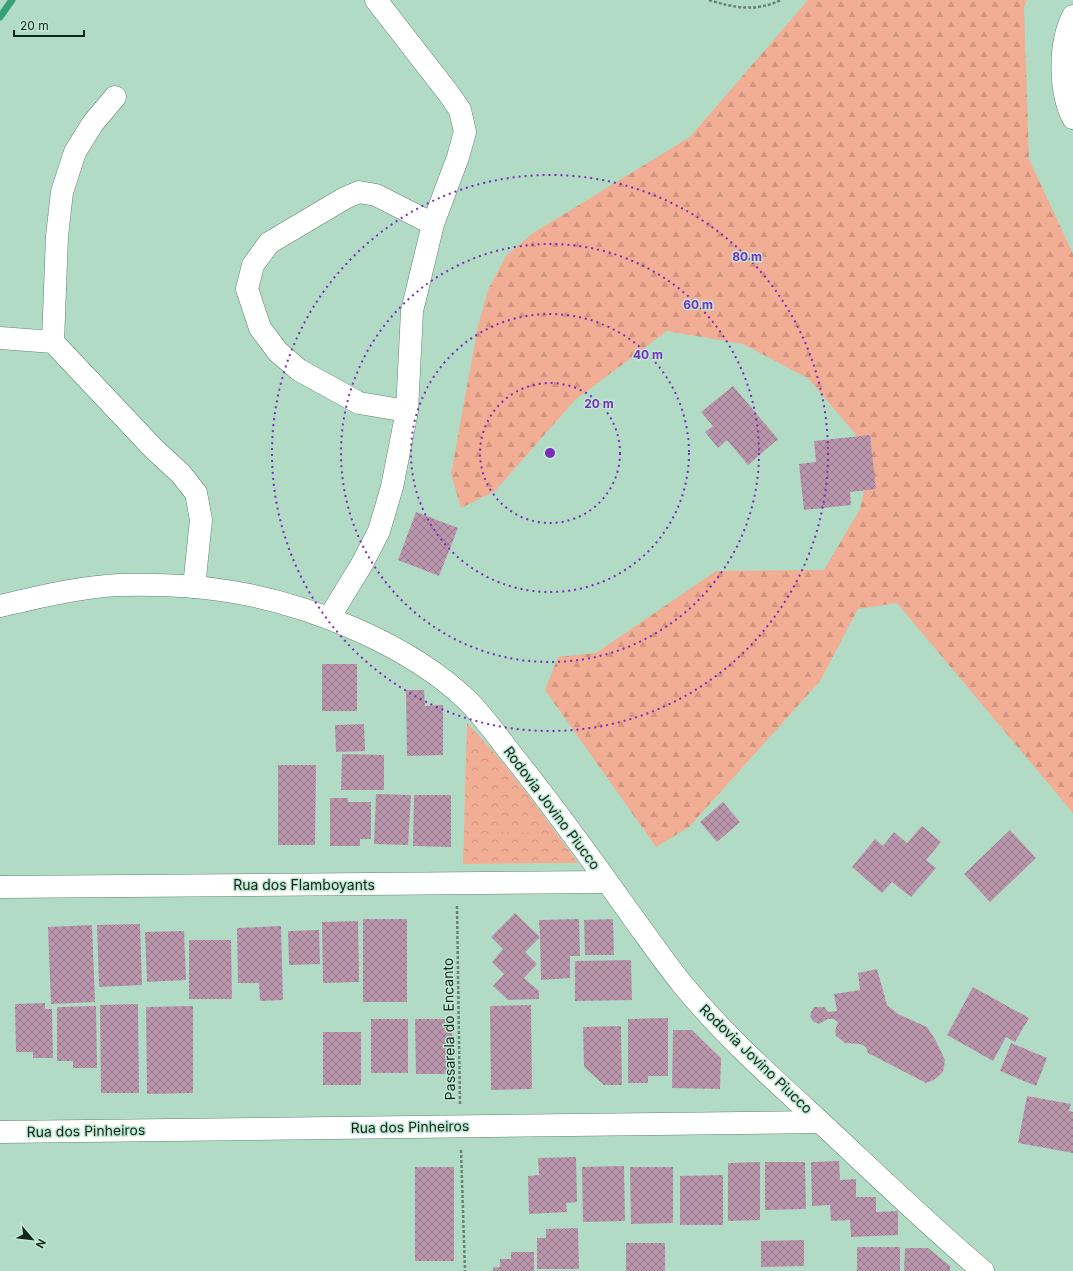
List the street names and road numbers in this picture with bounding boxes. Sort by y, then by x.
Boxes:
street label: Rodovia Jovino Piucco [500,743,604,873]
street label: Rua dos Flamboyants [233,876,375,893]
street label: Passarela do Encanto [439,958,458,1100]
street label: Rodovia Jovino Piucco [697,1000,816,1117]
street label: Rua dos Pinheiros [351,1117,469,1136]
street label: Rua dos Pinheiros [27,1121,145,1140]

